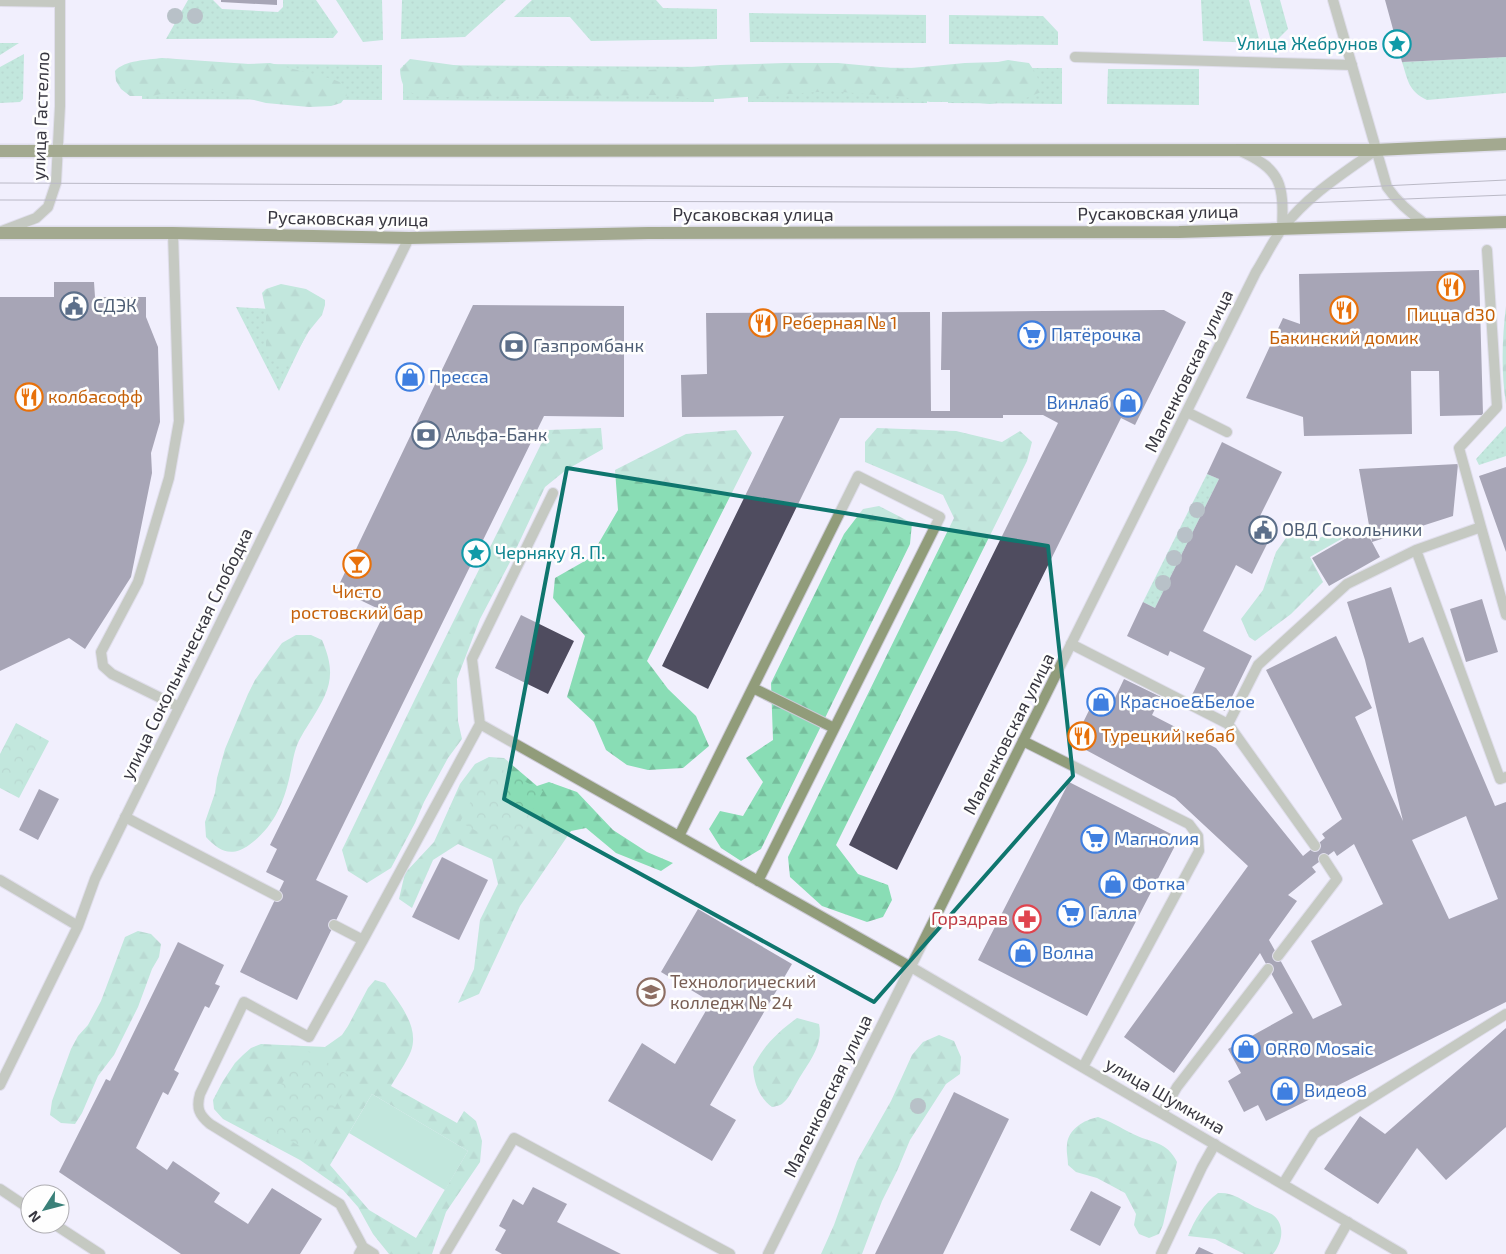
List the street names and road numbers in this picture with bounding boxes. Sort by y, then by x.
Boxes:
street label: улица Гастелло [27,51,53,181]
street label: Русаковская улица [1077,200,1239,224]
street label: Русаковская улица [672,203,834,225]
street label: Русаковская улица [267,206,429,230]
street label: Маленковская улица [1139,286,1237,456]
street label: улица Сокольническая Слободка [115,524,257,783]
street label: Маленковская улица [958,649,1058,818]
street label: Маленковская улица [778,1011,876,1181]
street label: улица Шумкина [1102,1052,1229,1138]

